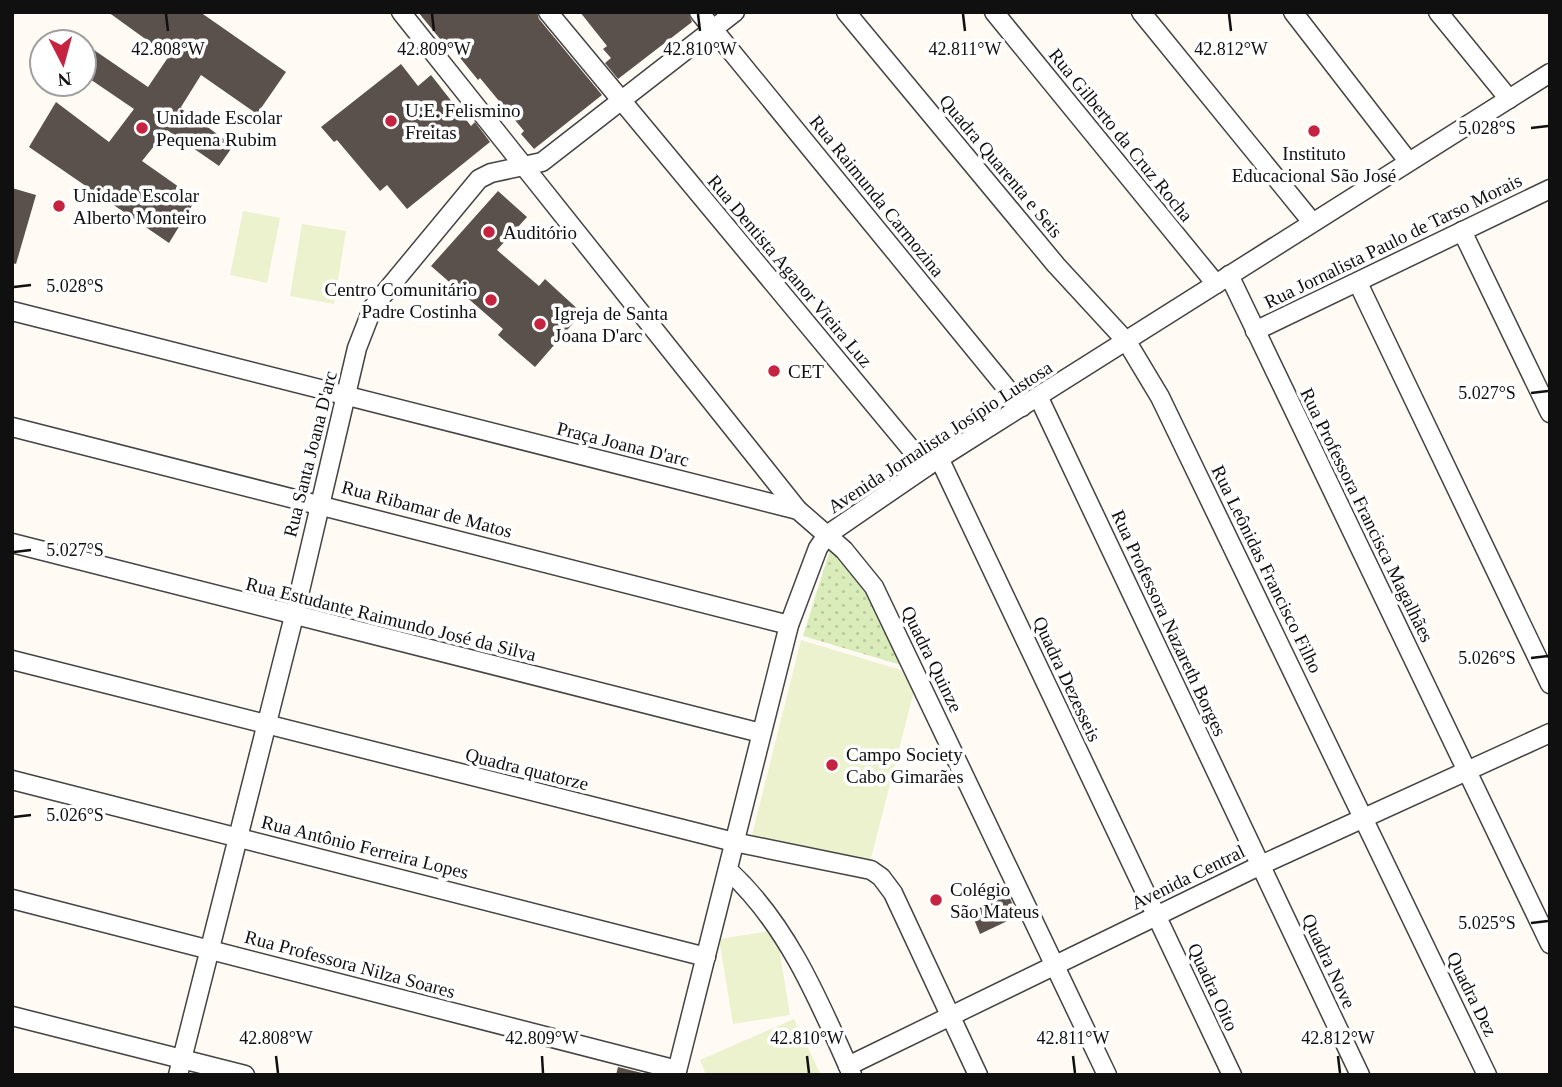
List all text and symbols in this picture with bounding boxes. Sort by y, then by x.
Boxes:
north arrow [28,28,98,98]
text: 42.808°W [131,39,205,59]
text: 42.809°W [397,39,471,59]
text: 42.810°W [663,39,737,59]
text: 42.811°W [928,39,1002,59]
text: 42.812°W [1194,39,1268,59]
street label: Rua Gilberto da Cruz Rocha [1045,44,1198,226]
text: N [57,68,73,91]
street label: Quadra Quarenta e Seis [935,90,1067,242]
place label: U.E. Felismino Freitas [405,100,521,143]
place label: Unidade Escolar Pequena Rubim [156,107,283,150]
street label: Rua Raimunda Carmozina [805,111,949,281]
marker: U.E. Felismino Freitas [383,113,399,129]
text: 5.028°S [1458,118,1516,138]
marker: Unidade Escolar Pequena Rubim [134,120,150,136]
marker: Instituto Educacional São José [1306,123,1322,139]
place label: Instituto Educacional São José [1232,143,1396,186]
street label: Rua Jornalista Paulo de Tarso Morais [1261,169,1525,313]
street label: Rua Dentista Aganor Vieira Luz [703,171,877,371]
place label: Unidade Escolar Alberto Monteiro [73,185,207,228]
marker: Unidade Escolar Alberto Monteiro [51,198,67,214]
place label: Auditório [503,222,577,243]
marker: Auditório [481,224,497,240]
text: 5.028°S [46,276,104,296]
place label: Centro Comunitário Padre Costinha [324,279,478,322]
marker: Centro Comunitário Padre Costinha [483,292,499,308]
place label: Igreja de Santa Joana D'arc [554,303,669,346]
marker: Igreja de Santa Joana D'arc [532,316,548,332]
street label: Avenida Jornalista Josípio Lustosa [824,356,1056,517]
place label: CET [788,361,824,382]
marker: CET [766,363,782,379]
street label: Rua Santa Joana D'arc [279,369,341,539]
text: 5.027°S [1458,383,1516,403]
street label: Rua Professora Francisca Magalhães [1296,384,1438,646]
street label: Praça Joana D'arc [555,417,691,471]
street label: Rua Leônidas Francisco Filho [1207,462,1327,676]
street label: Rua Ribamar de Matos [339,476,515,542]
street label: Rua Professora Nazareth Borges [1107,507,1231,739]
text: 5.027°S [46,540,104,560]
street label: Rua Estudante Raimundo José da Silva [244,573,539,665]
street label: Quadra Quinze [897,602,967,716]
street label: Quadra Dezesseis [1029,613,1105,745]
text: 5.026°S [1458,648,1516,668]
street label: Quadra quatorze [463,744,591,794]
place label: Campo Society Cabo Gimarães [846,744,964,787]
marker: Campo Society Cabo Gimarães [824,757,840,773]
text: 5.026°S [46,805,104,825]
street label: Rua Antônio Ferreira Lopes [259,811,471,883]
street label: Avenida Central [1128,840,1248,914]
place label: Colégio São Mateus [950,879,1039,922]
marker: Colégio São Mateus [928,892,944,908]
street label: Quadra Nove [1298,910,1360,1012]
text: 5.025°S [1458,913,1516,933]
street label: Rua Professora Nilza Soares [243,926,457,1002]
street label: Quadra Oito [1184,940,1242,1034]
street label: Quadra Dez [1443,948,1501,1040]
text: 42.808°W [239,1028,313,1048]
text: 42.809°W [505,1028,579,1048]
text: 42.810°W [770,1028,844,1048]
text: 42.811°W [1036,1028,1110,1048]
text: 42.812°W [1301,1028,1375,1048]

